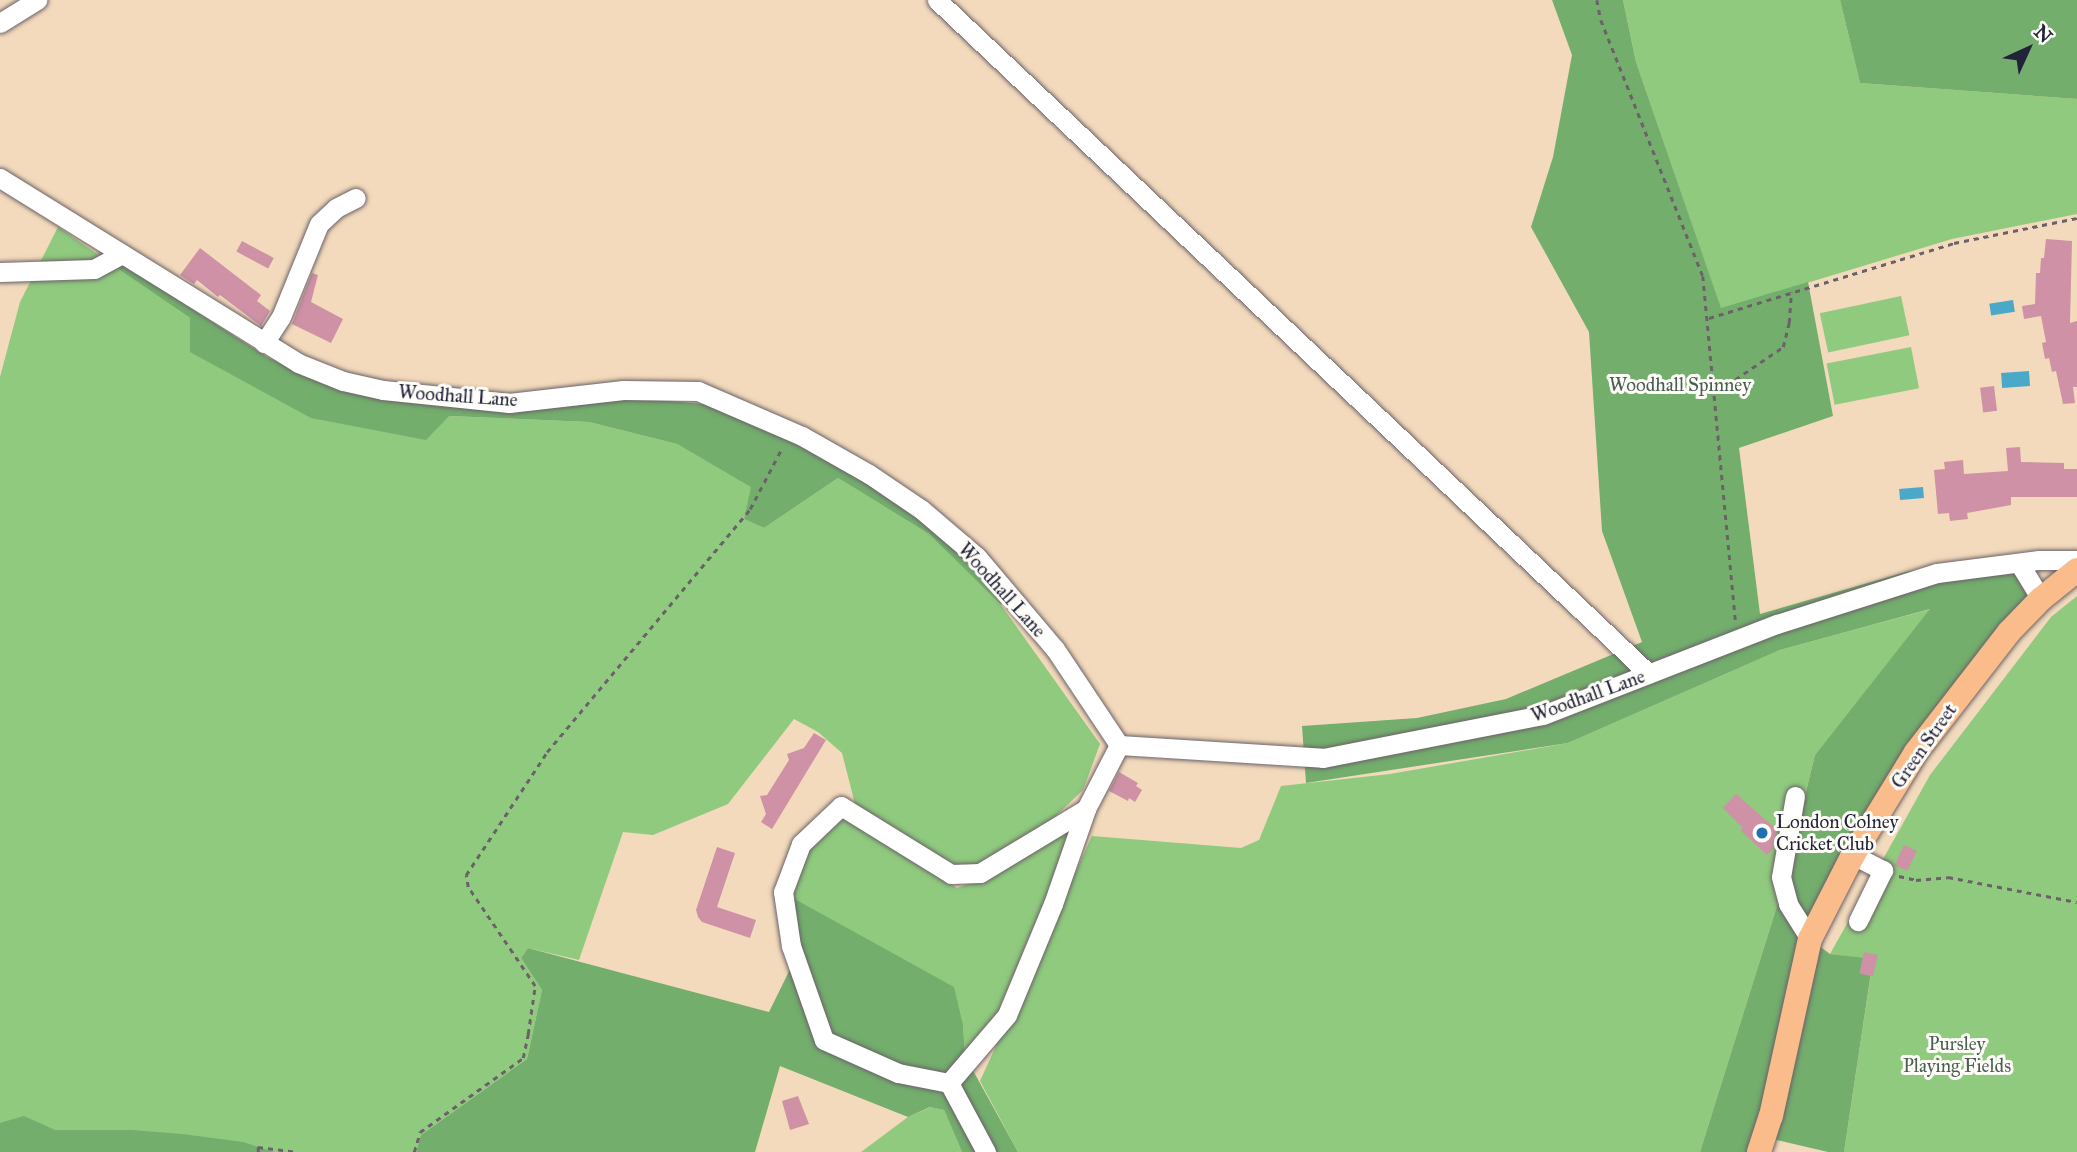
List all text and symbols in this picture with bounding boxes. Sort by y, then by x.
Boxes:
north arrow [1993,14,2063,84]
text: N [2029,20,2057,48]
park label: Woodhall Spinney [1609,374,1751,396]
street label: Woodhall Lane [398,380,518,412]
street label: Woodhall Lane [954,538,1050,642]
street label: Woodhall Lane [1528,665,1648,727]
street label: Green Street [1886,699,1962,793]
place label: London Colney Cricket Club [1776,811,1898,855]
marker: London Colney Cricket Club [1754,825,1770,841]
park label: Pursley Playing Fields [1903,1033,2011,1077]

